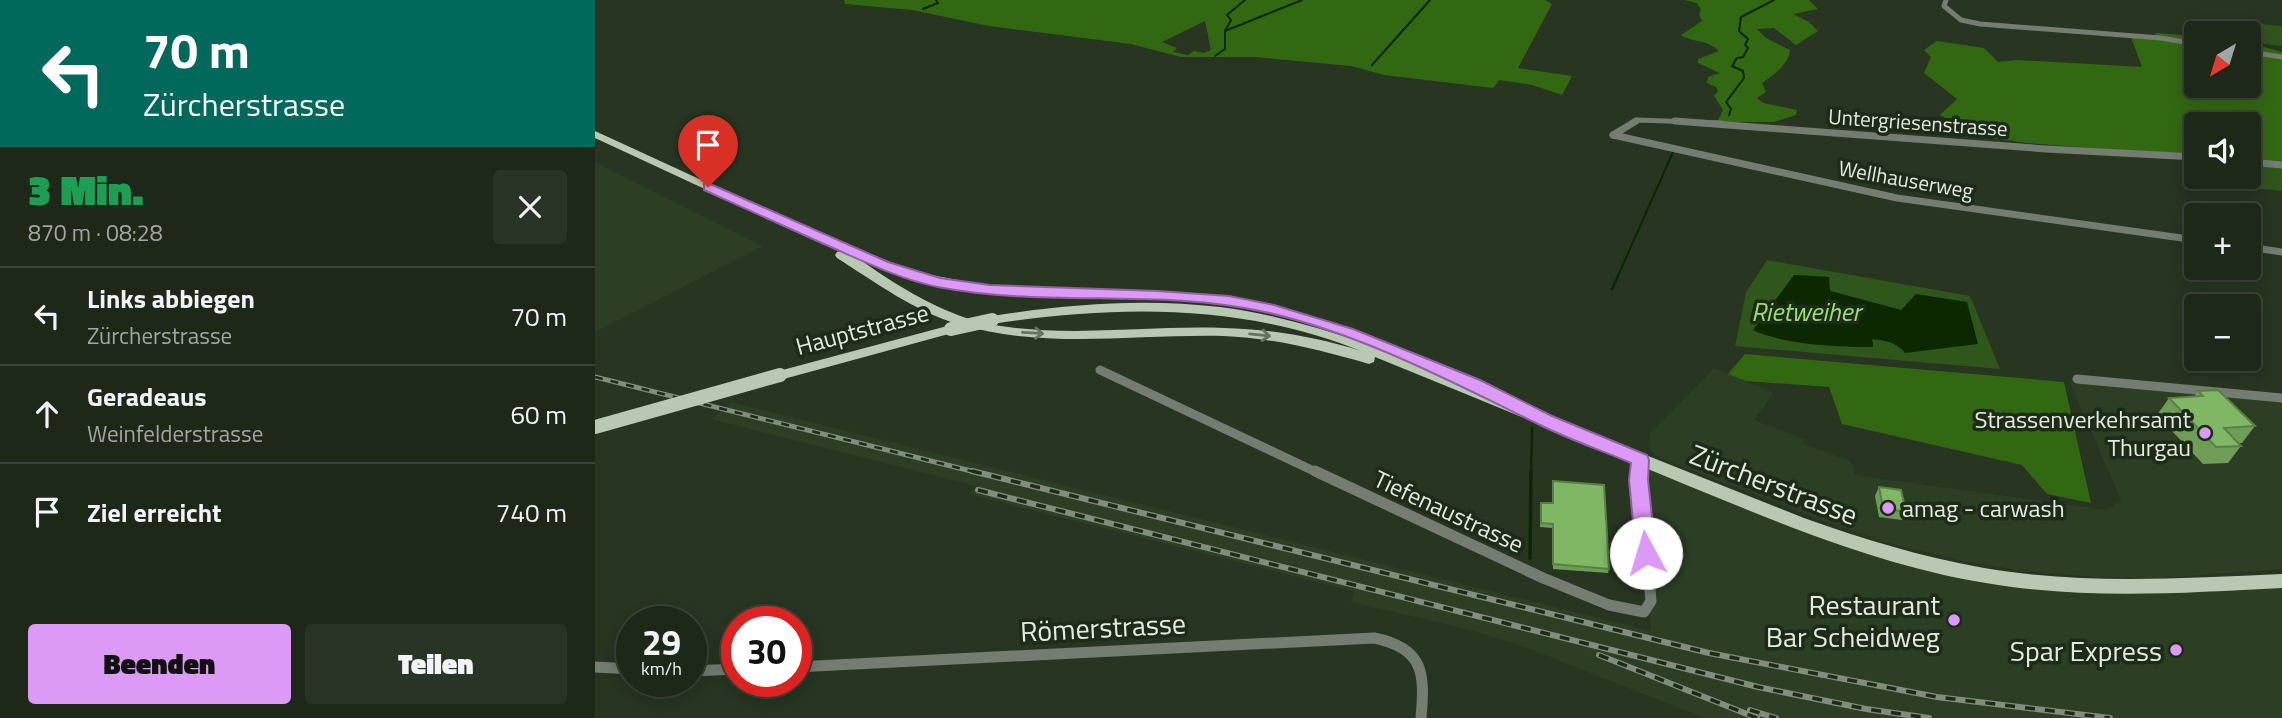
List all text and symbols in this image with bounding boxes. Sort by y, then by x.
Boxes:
text: 70 m [143,12,250,87]
north arrow [2184,21,2261,98]
map controls [2184,21,2261,371]
icon: left [28,28,119,119]
text: Zürcherstrasse [143,80,345,128]
street label: Untergriesenstrasse [1827,100,2009,144]
button: sound [2184,112,2261,189]
pin [678,115,738,187]
icon: arrive [689,126,727,164]
street label: Wellhauserweg [1836,151,1976,207]
text: 3 Min. [28,157,144,221]
button: close [493,170,567,244]
button: + [2184,203,2261,280]
text: 870 m · 08:28 [28,215,163,250]
text: Links abbiegen [87,279,255,318]
water label: Rietweiher [1751,292,1864,331]
street label: Hauptstrasse [791,294,933,364]
button: − [2184,294,2261,371]
icon: left [28,297,66,335]
text: 70 m [510,297,567,336]
text: Zürcherstrasse [87,318,232,353]
one-way arrow [1021,327,1044,340]
one-way arrow [1248,329,1271,342]
text: Geradeaus [87,377,207,416]
icon: ahead [28,395,66,433]
text: 60 m [510,395,567,434]
place label: Strassenverkehrsamt Thurgau [1974,401,2192,465]
text: Weinfelderstrasse [87,416,263,451]
marker: Strassenverkehrsamt Thurgau [2197,425,2213,441]
street label: Zürcherstrasse [1684,432,1864,536]
street label: Tiefenaustrasse [1368,460,1530,562]
place label: amag - carwash [1902,490,2065,526]
icon: arrive [28,493,66,531]
text: Ziel erreicht [87,493,222,532]
text: 740 m [496,493,567,532]
marker: amag - carwash [1880,500,1896,516]
position arrow [1609,516,1683,590]
place label: Restaurant Bar Scheidweg [1766,583,1940,658]
street label: Römerstrasse [1019,601,1187,653]
speed limit sign: 30 [721,606,812,697]
marker: Restaurant Bar Scheidweg [1946,612,1962,628]
text: 29 [642,615,681,669]
button: Beenden [28,624,291,704]
button: Teilen [305,624,567,704]
place label: Spar Express [2010,629,2162,672]
marker: Spar Express [2168,642,2184,658]
text: km/h [641,655,682,682]

